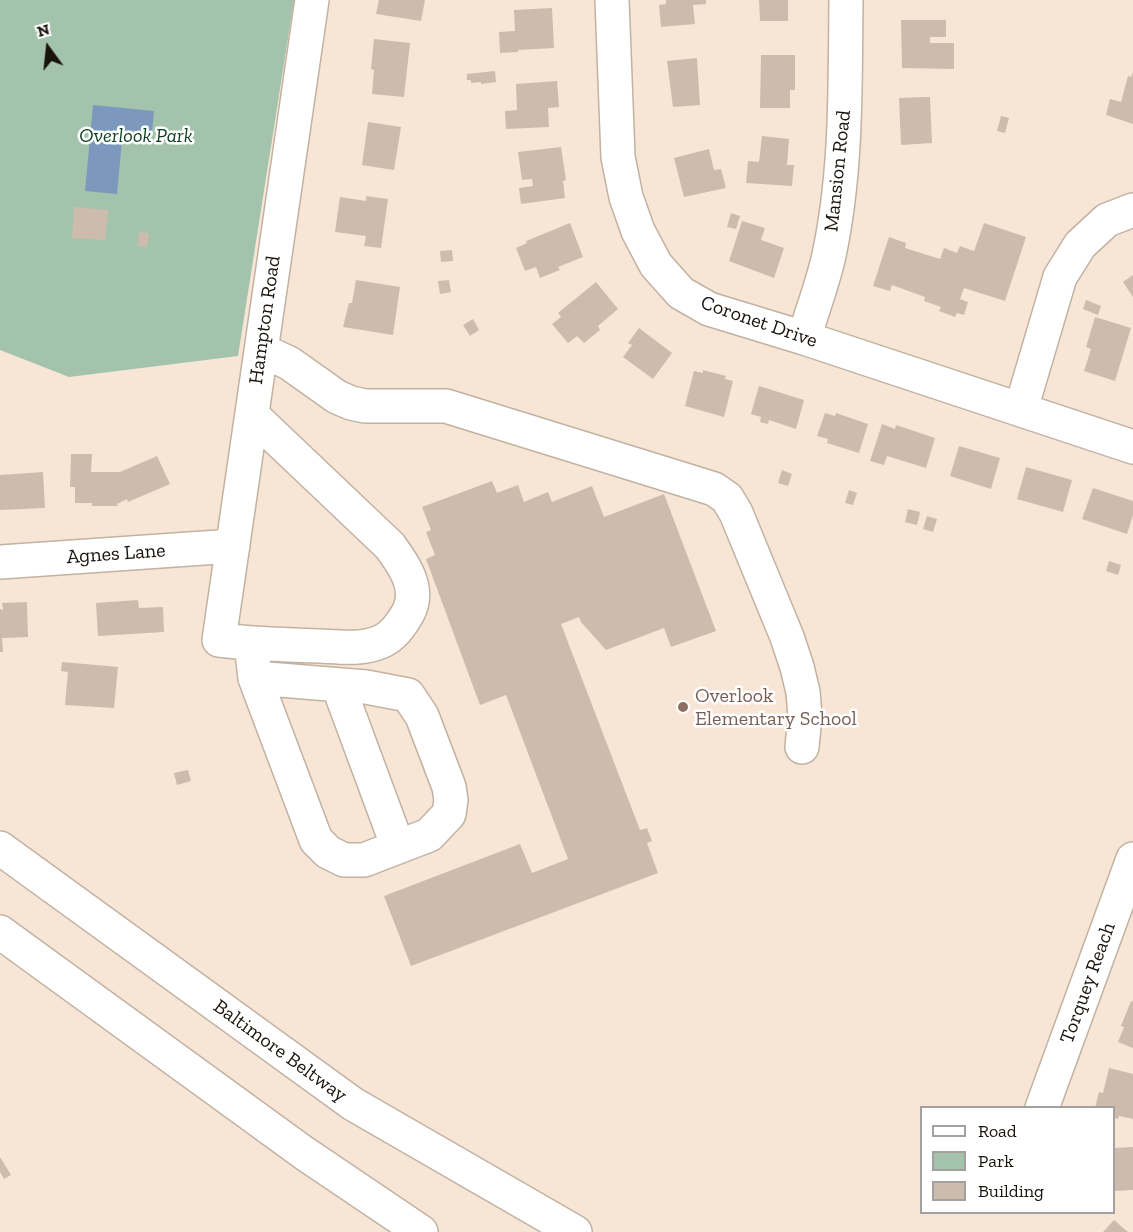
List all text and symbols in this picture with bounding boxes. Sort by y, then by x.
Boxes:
north arrow [18,18,78,78]
text: N [35,19,52,41]
street label: Mansion Road [820,109,856,233]
park label: Overlook Park [79,124,193,148]
street label: Hampton Road [244,254,286,386]
street label: Coronet Drive [698,291,820,353]
street label: Agnes Lane [66,539,166,569]
place label: Overlook Elementary School [695,684,857,731]
marker: Overlook Elementary School [676,700,690,714]
street label: Torquey Reach [1055,919,1121,1047]
street label: Baltimore Beltway [209,995,351,1107]
legend [920,1106,1115,1214]
text: Road [978,1120,1017,1142]
text: Park [978,1150,1014,1172]
text: Building [978,1180,1044,1202]

